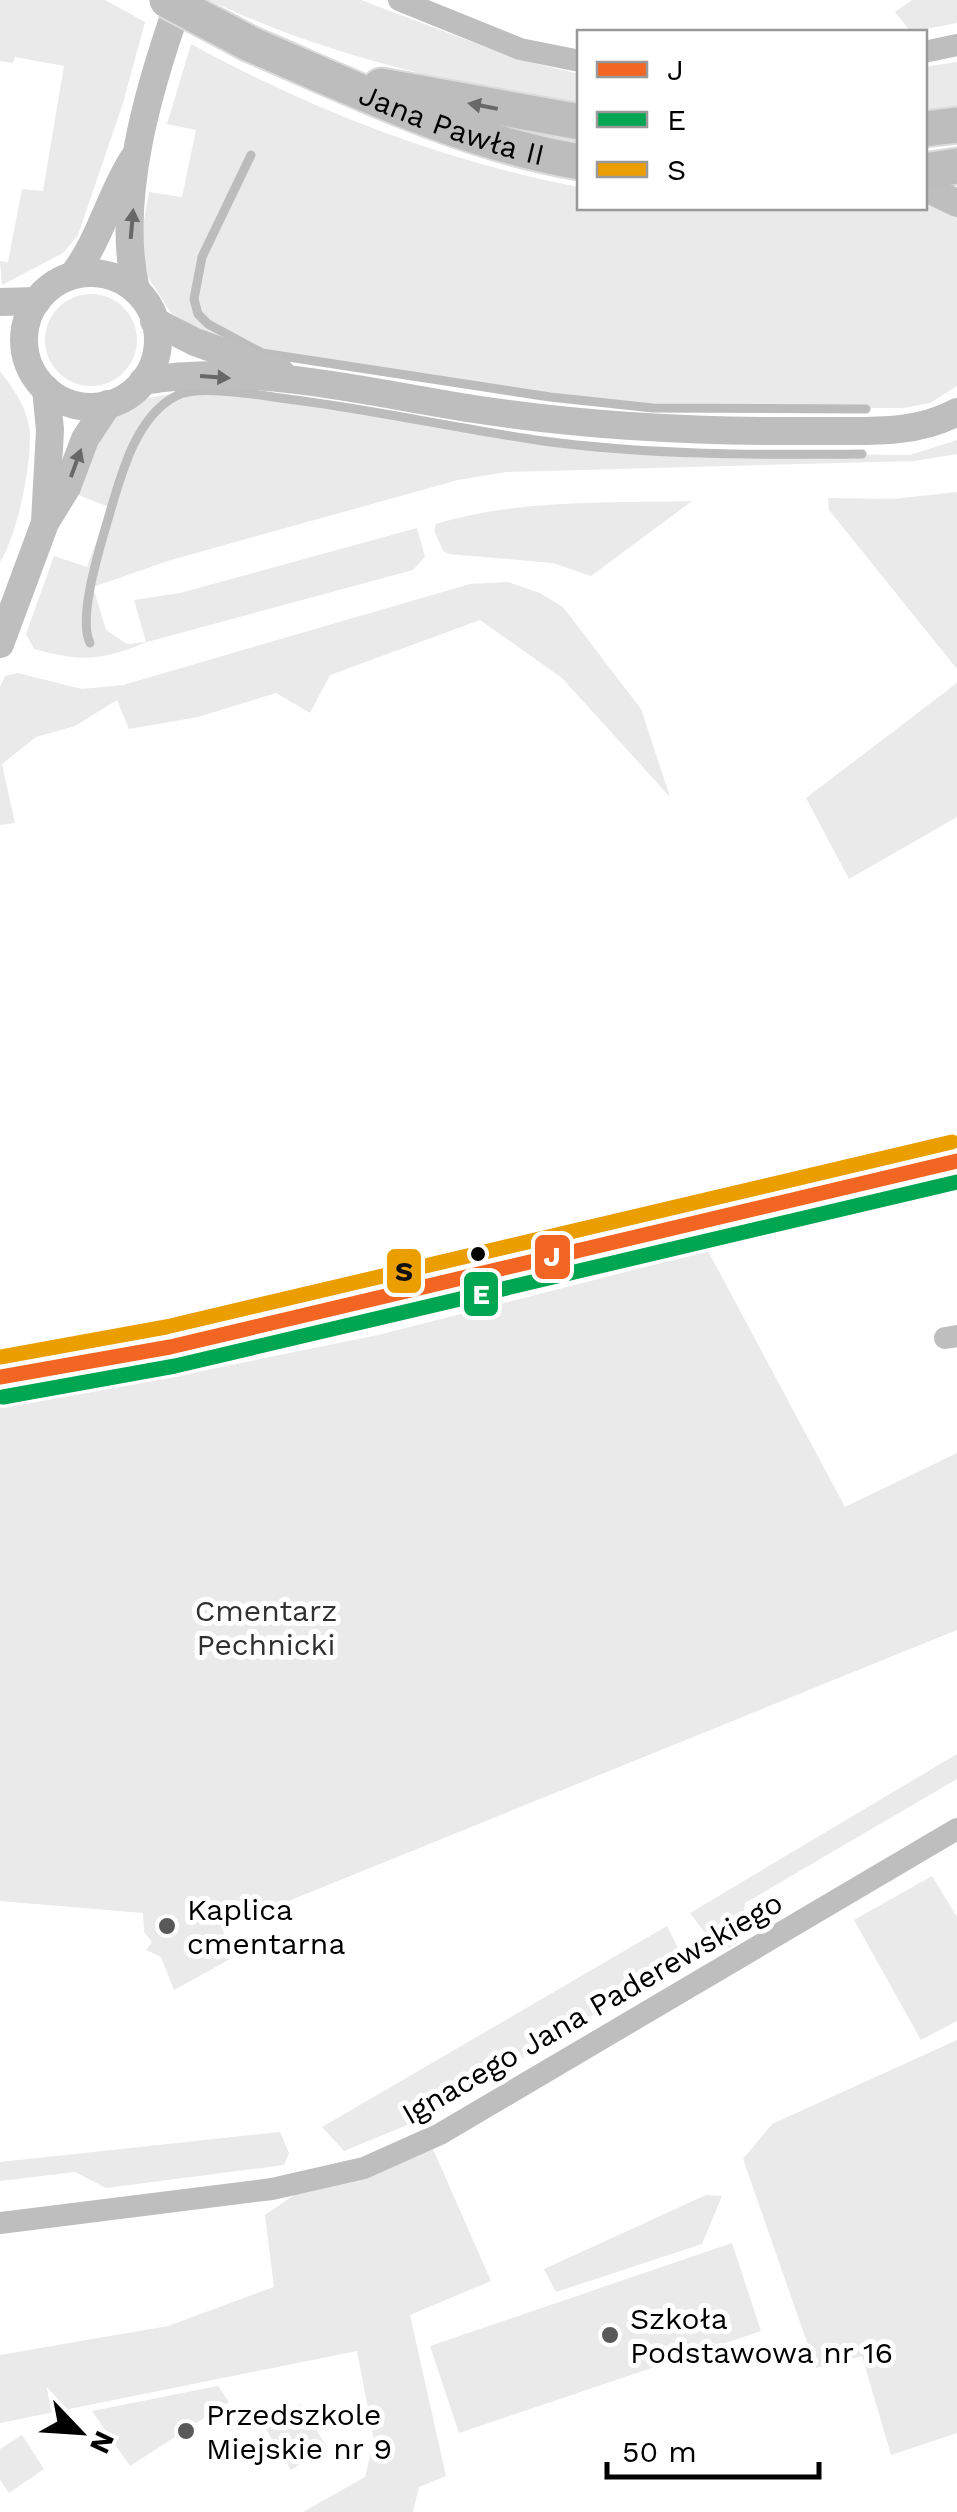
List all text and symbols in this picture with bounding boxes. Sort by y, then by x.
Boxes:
legend [577,30,927,210]
text: J [667,52,684,87]
street label: Jana Pawła II [354,76,548,172]
one-way arrow [468,97,499,113]
text: E [667,102,686,137]
text: S [667,152,686,187]
one-way arrow [124,208,140,240]
one-way arrow [199,369,231,385]
one-way arrow [69,448,84,478]
line badge: J [533,1233,572,1281]
text: J [543,1240,561,1273]
unlabelled marker [468,1244,488,1264]
line badge: S [385,1247,423,1295]
text: S [395,1255,413,1288]
line badge: E [462,1270,500,1318]
text: E [472,1278,490,1311]
park label: Cmentarz Pechnicki [195,1593,337,1662]
street label: Ignacego Jana Paderewskiego [396,1885,788,2131]
place label: Kaplica cmentarna [187,1892,345,1961]
marker: Kaplica cmentarna [156,1915,178,1937]
place label: Szkoła Podstawowa nr 16 [630,2301,893,2370]
marker: Szkoła Podstawowa nr 16 [599,2324,621,2346]
north arrow [30,2382,130,2482]
place label: Przedszkole Miejskie nr 9 [206,2397,392,2466]
scale bar [607,2417,820,2479]
marker: Przedszkole Miejskie nr 9 [175,2420,197,2442]
text: N [83,2426,122,2459]
text: 50 m [622,2434,697,2469]

